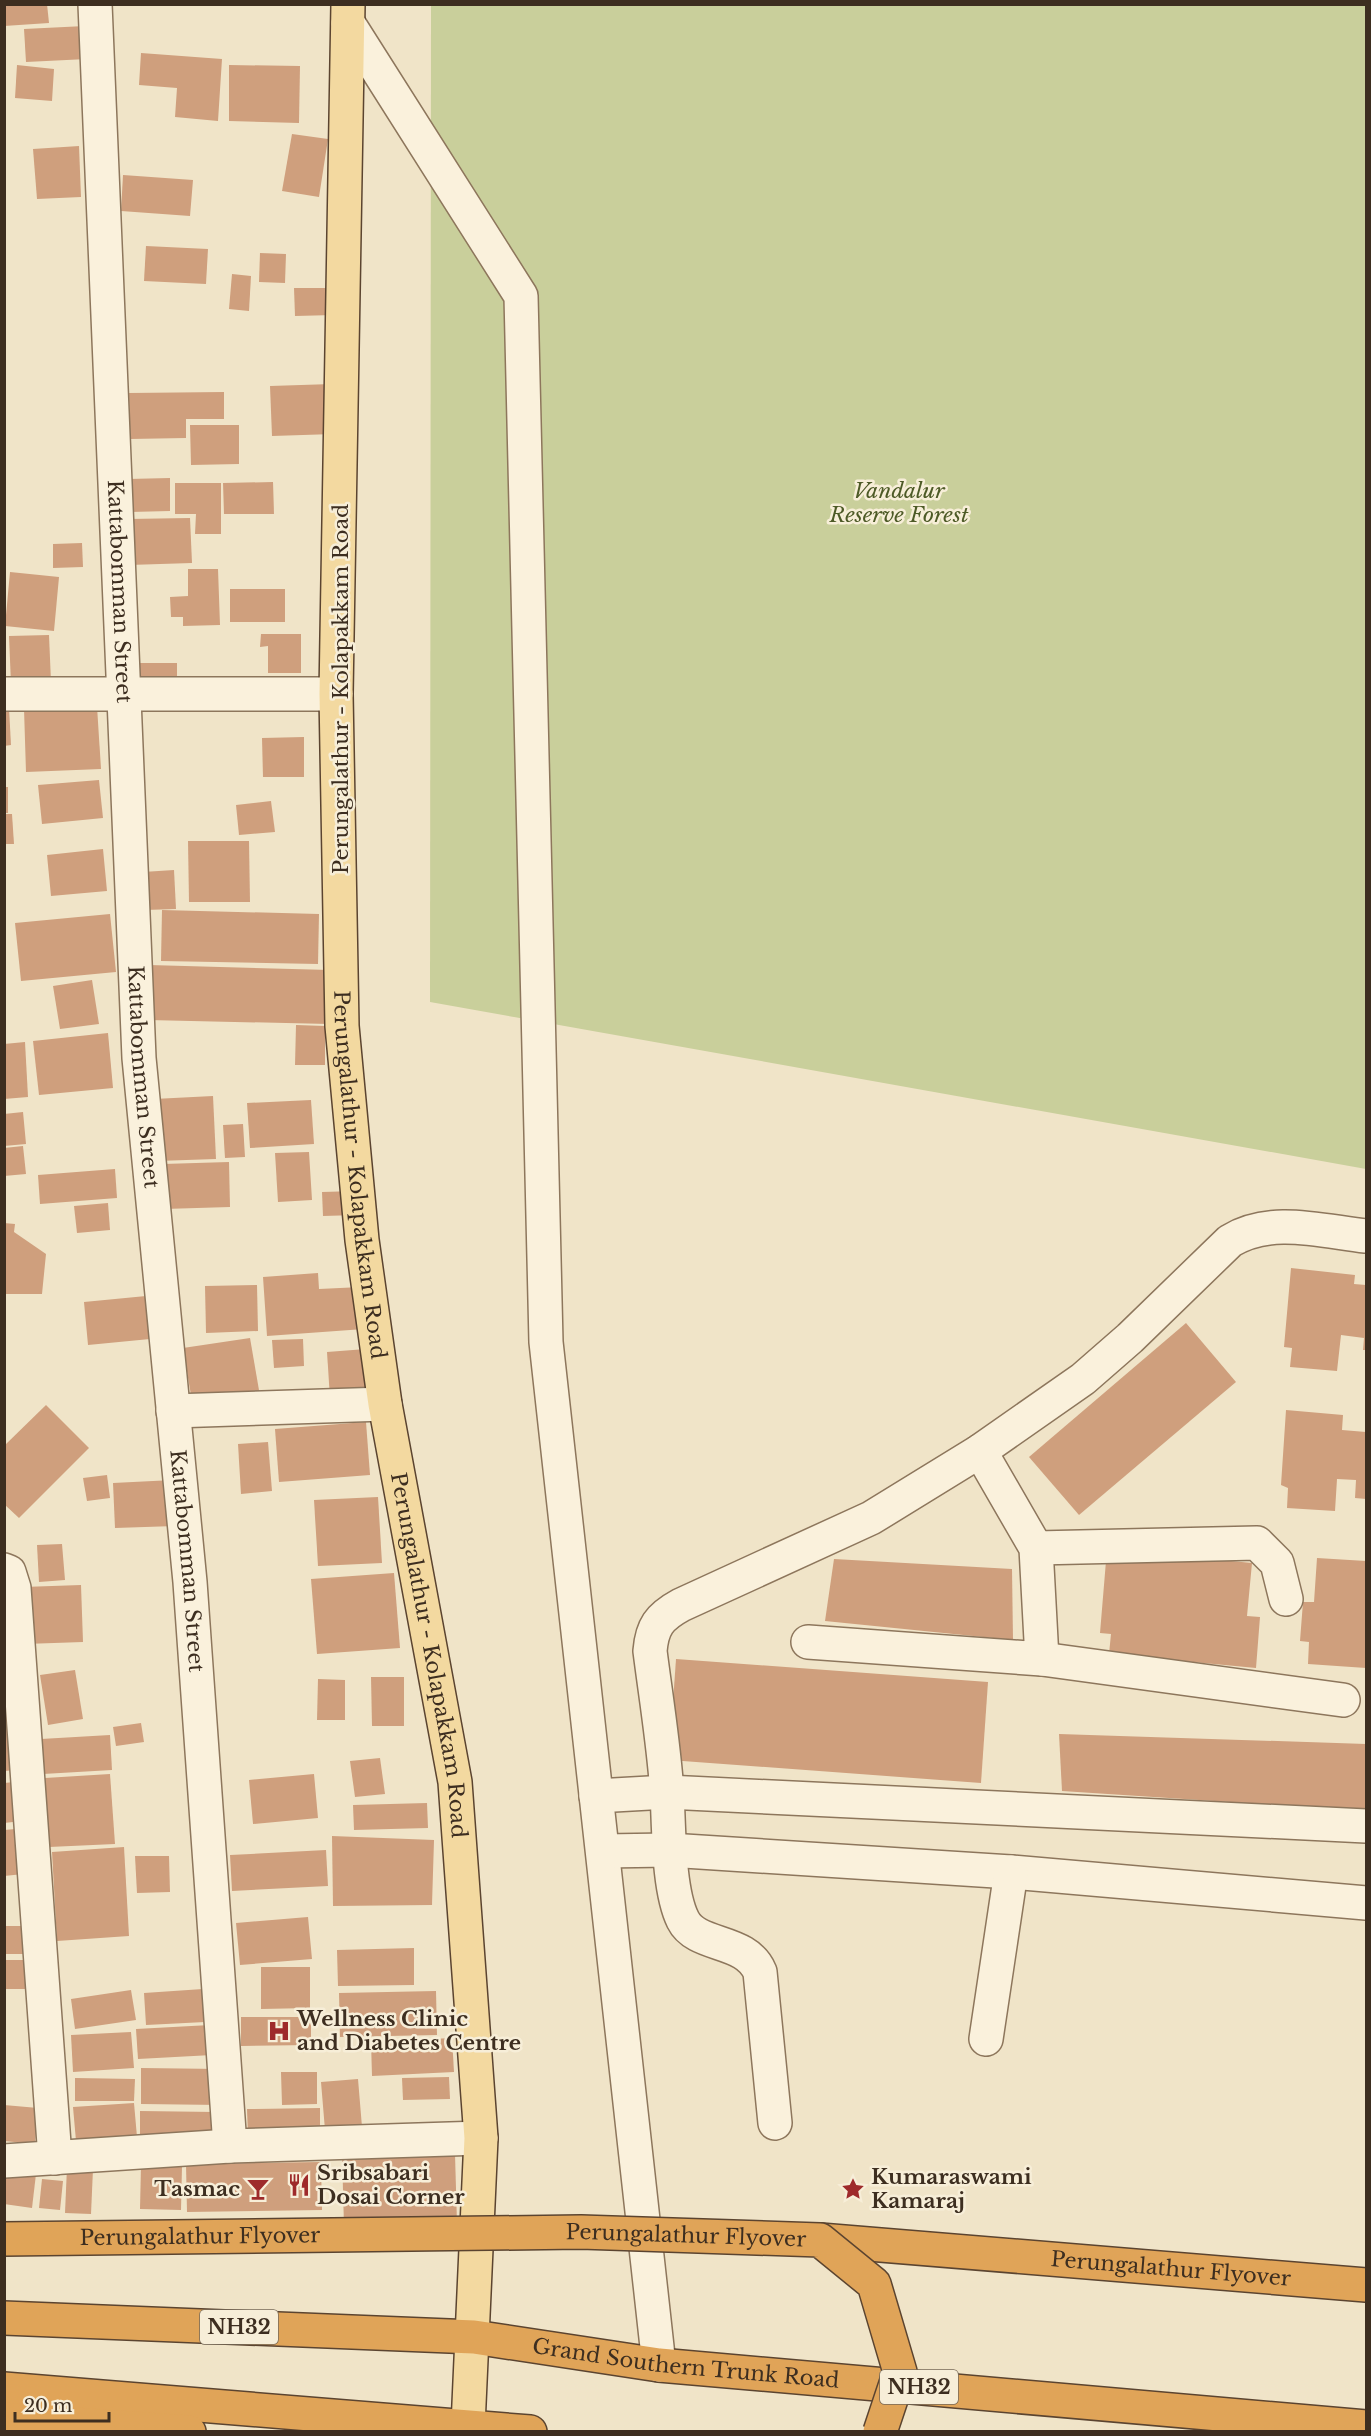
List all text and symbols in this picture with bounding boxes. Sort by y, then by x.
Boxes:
park label: Vandalur Reserve Forest [828,478,969,528]
street label: Kattabomman Street [102,479,137,704]
street label: Perungalathur - Kolapakkam Road [328,504,354,874]
street label: Kattabomman Street [122,965,165,1190]
street label: Perungalathur - Kolapakkam Road [328,990,392,1361]
street label: Kattabomman Street [164,1448,209,1673]
street label: Perungalathur - Kolapakkam Road [385,1470,472,1839]
place label: Wellness Clinic and Diabetes Centre [296,2006,521,2056]
hospital icon: Wellness Clinic and Diabetes Centre [266,2018,292,2044]
place label: Sribsabari Dosai Corner [317,2160,465,2210]
place label: Kumaraswami Kamaraj [871,2164,1032,2214]
restaurant icon: Sribsabari Dosai Corner [286,2172,312,2198]
place label: Tasmac [154,2176,240,2202]
bar icon: Tasmac [245,2176,271,2202]
place icon: Kumaraswami Kamaraj [840,2176,866,2202]
street label: Perungalathur Flyover [565,2219,807,2253]
street label: Perungalathur Flyover [79,2222,320,2251]
street label: Perungalathur Flyover [1050,2246,1292,2292]
road number: NH32 [200,2310,278,2344]
street label: Grand Southern Trunk Road [531,2333,840,2394]
road number: NH32 [880,2370,958,2404]
scale bar [15,2385,110,2423]
text: 20 m [24,2395,72,2417]

